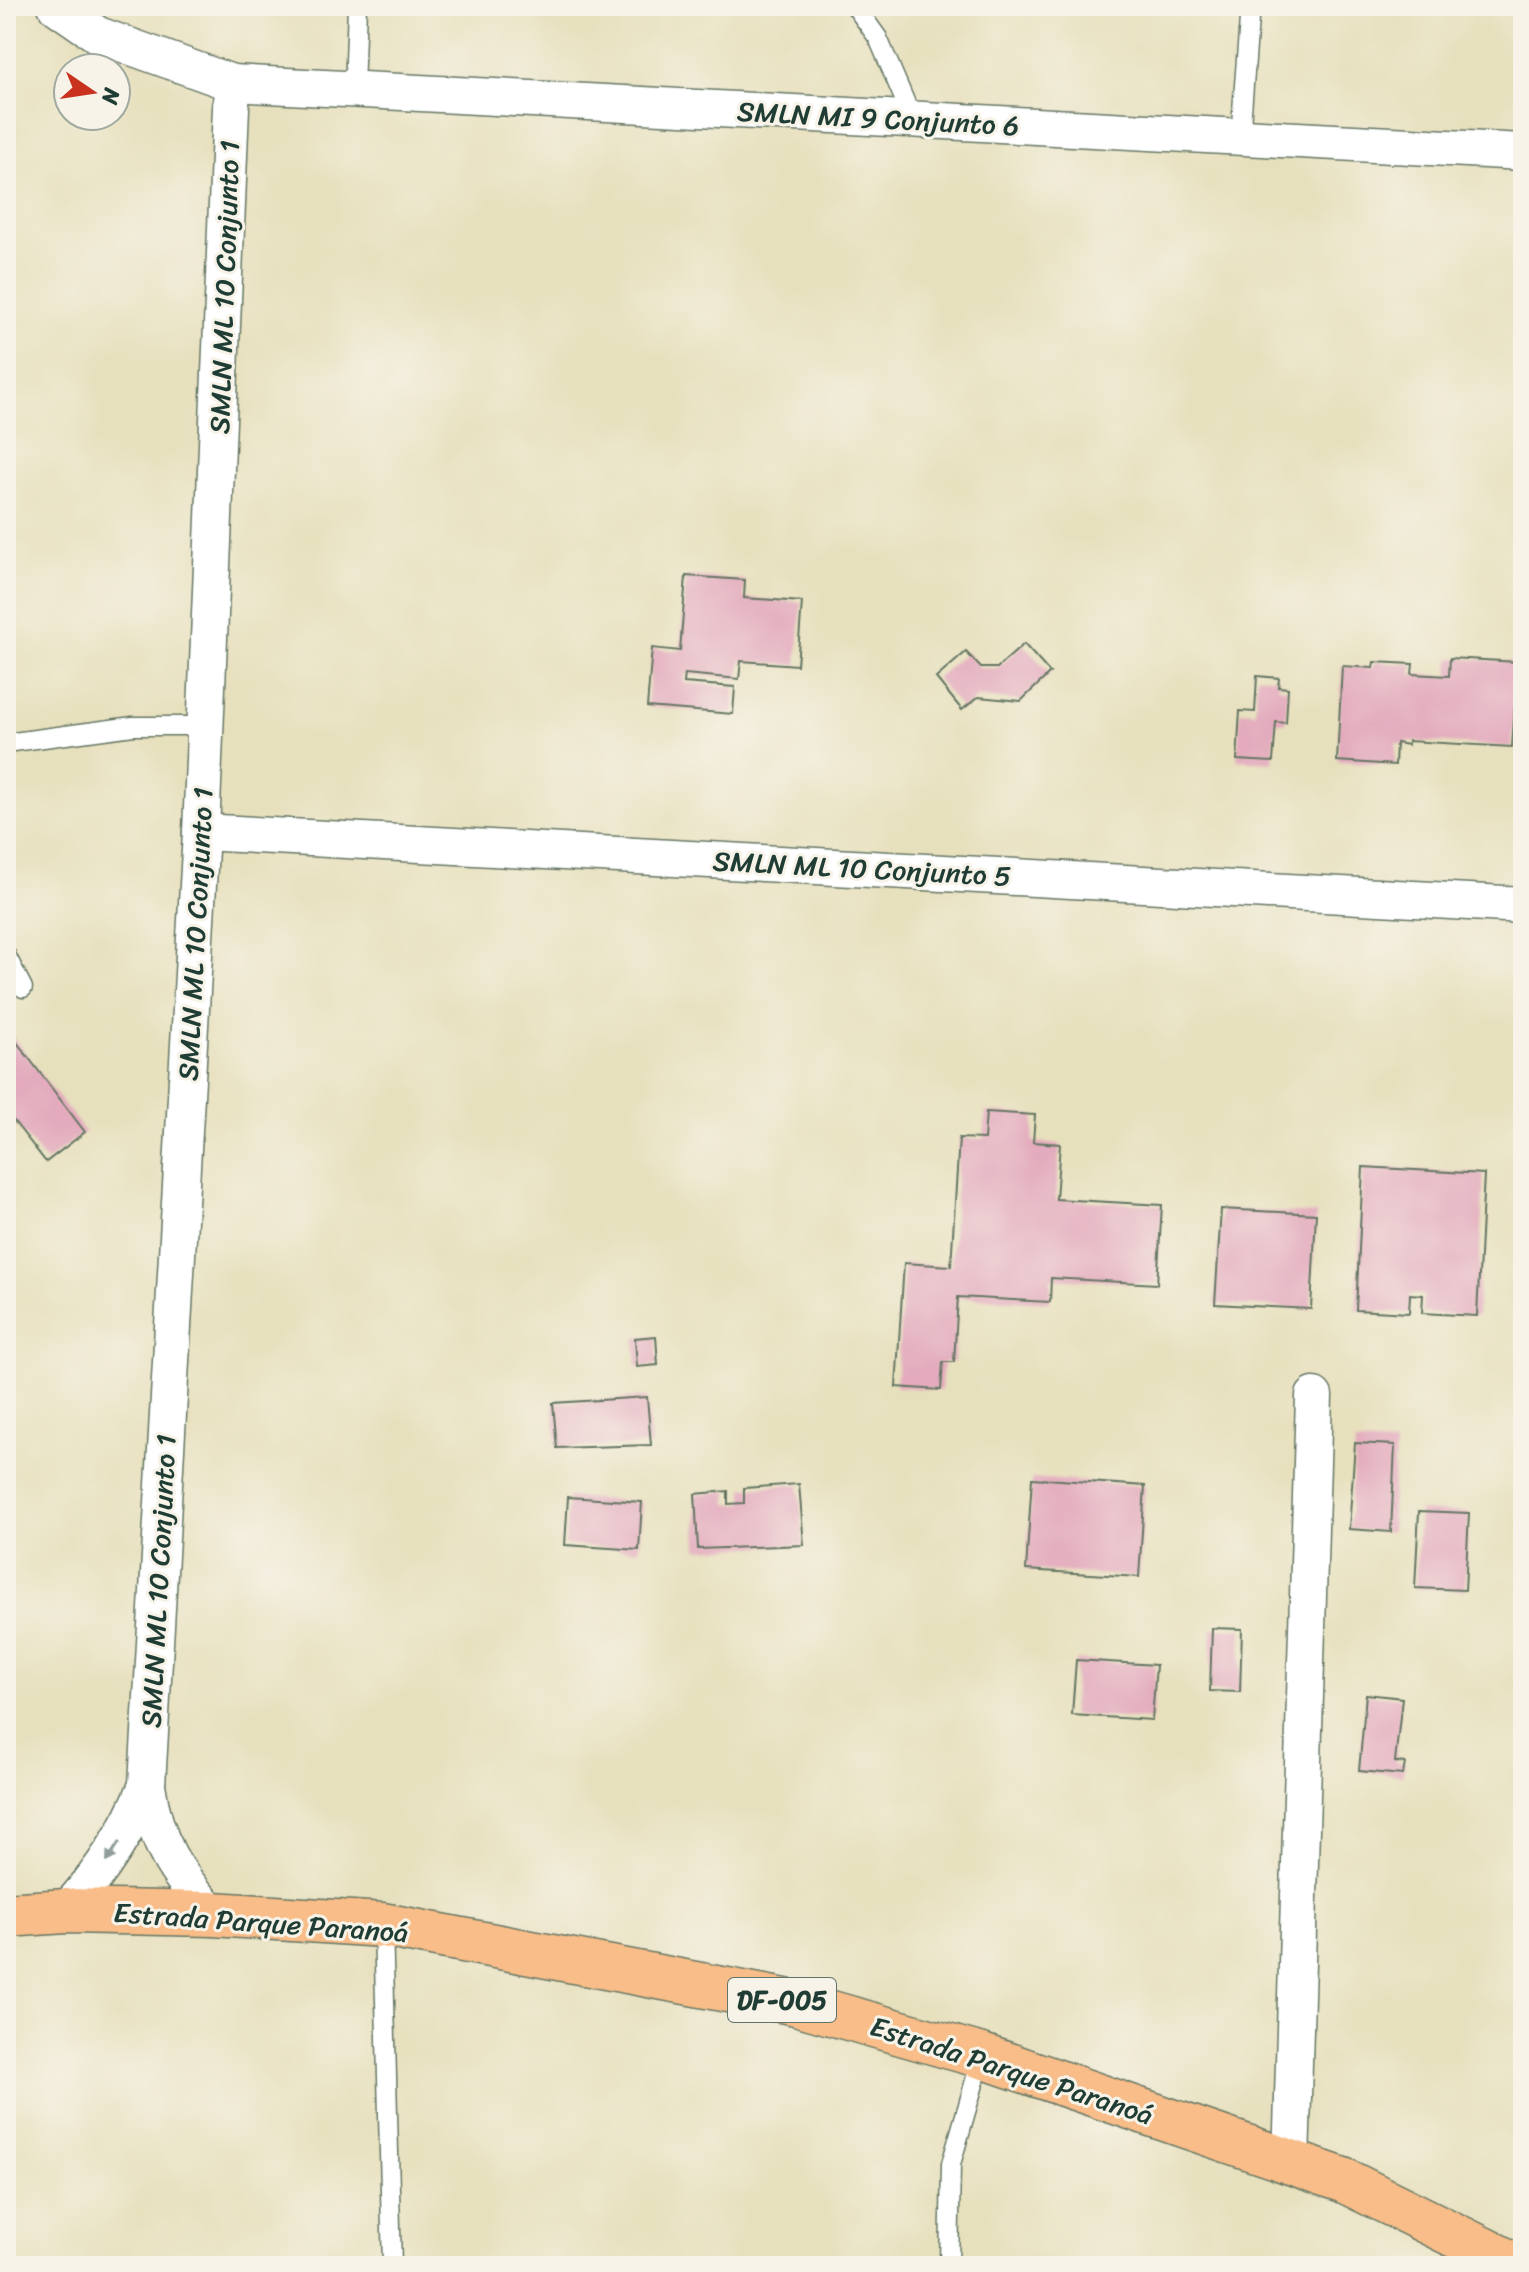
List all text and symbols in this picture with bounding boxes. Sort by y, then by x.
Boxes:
north arrow [52,52,132,132]
text: N [90,84,132,109]
street label: SMLN MI 9 Conjunto 6 [736,87,1020,150]
street label: SMLN ML 10 Conjunto 1 [195,139,254,435]
street label: SMLN ML 10 Conjunto 1 [163,786,228,1082]
street label: SMLN ML 10 Conjunto 5 [711,836,1012,901]
street label: SMLN ML 10 Conjunto 1 [126,1433,191,1729]
one-way arrow [106,1841,120,1863]
street label: Estrada Parque Paranoá [112,1888,410,1957]
road number: DF-005 [728,1978,836,2022]
street label: Estrada Parque Paranoá [864,2002,1160,2139]

